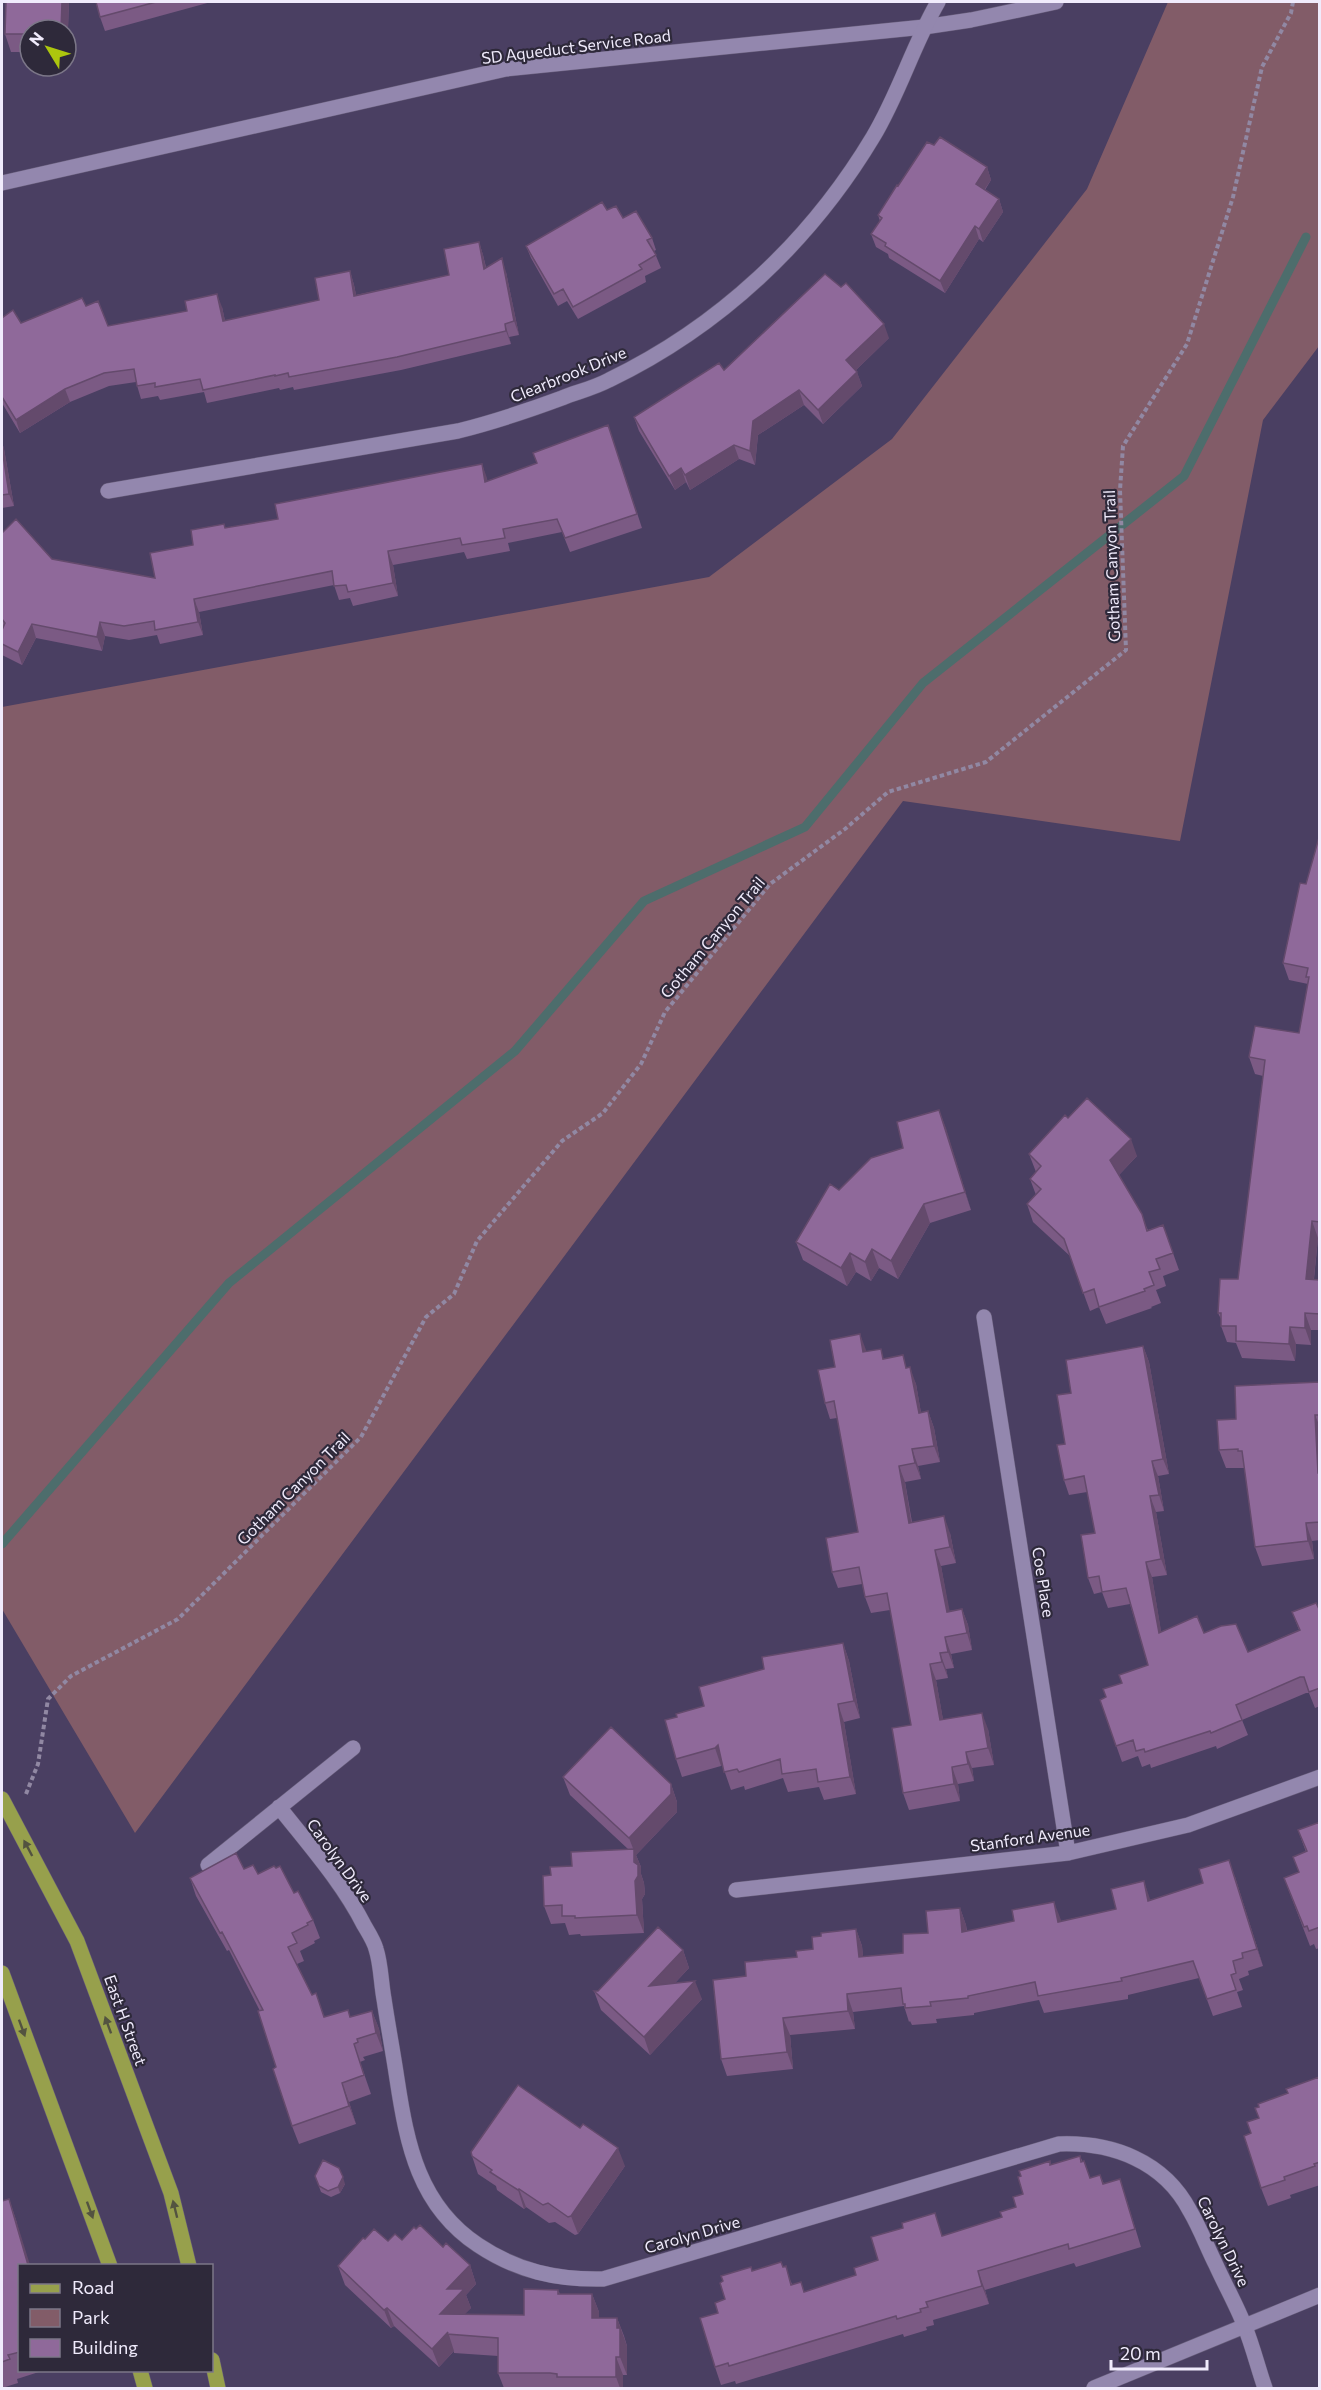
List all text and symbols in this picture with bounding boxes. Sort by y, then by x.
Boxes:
north arrow [18,18,78,78]
street label: SD Aqueduct Service Road [480,25,672,67]
text: N [25,28,47,49]
street label: Clearbrook Drive [507,342,629,406]
street label: Gotham Canyon Trail [1099,490,1123,642]
street label: Gotham Canyon Trail [656,873,768,1001]
street label: Gotham Canyon Trail [233,1428,353,1548]
street label: Coe Place [1029,1546,1059,1618]
street label: Carolyn Drive [303,1815,377,1905]
street label: Stanford Avenue [969,1819,1091,1855]
one-way arrow [23,1840,33,1857]
street label: East H Street [101,1972,151,2068]
one-way arrow [103,2016,113,2034]
one-way arrow [17,2019,27,2037]
street label: Carolyn Drive [1194,2193,1254,2289]
one-way arrow [169,2199,179,2218]
one-way arrow [85,2201,95,2219]
street label: Carolyn Drive [642,2211,742,2257]
legend [18,2264,213,2372]
text: Road [72,2276,114,2298]
text: Park [72,2306,110,2328]
scale bar [1111,2333,1207,2371]
text: Building [72,2336,138,2358]
text: 20 m [1120,2342,1161,2364]

